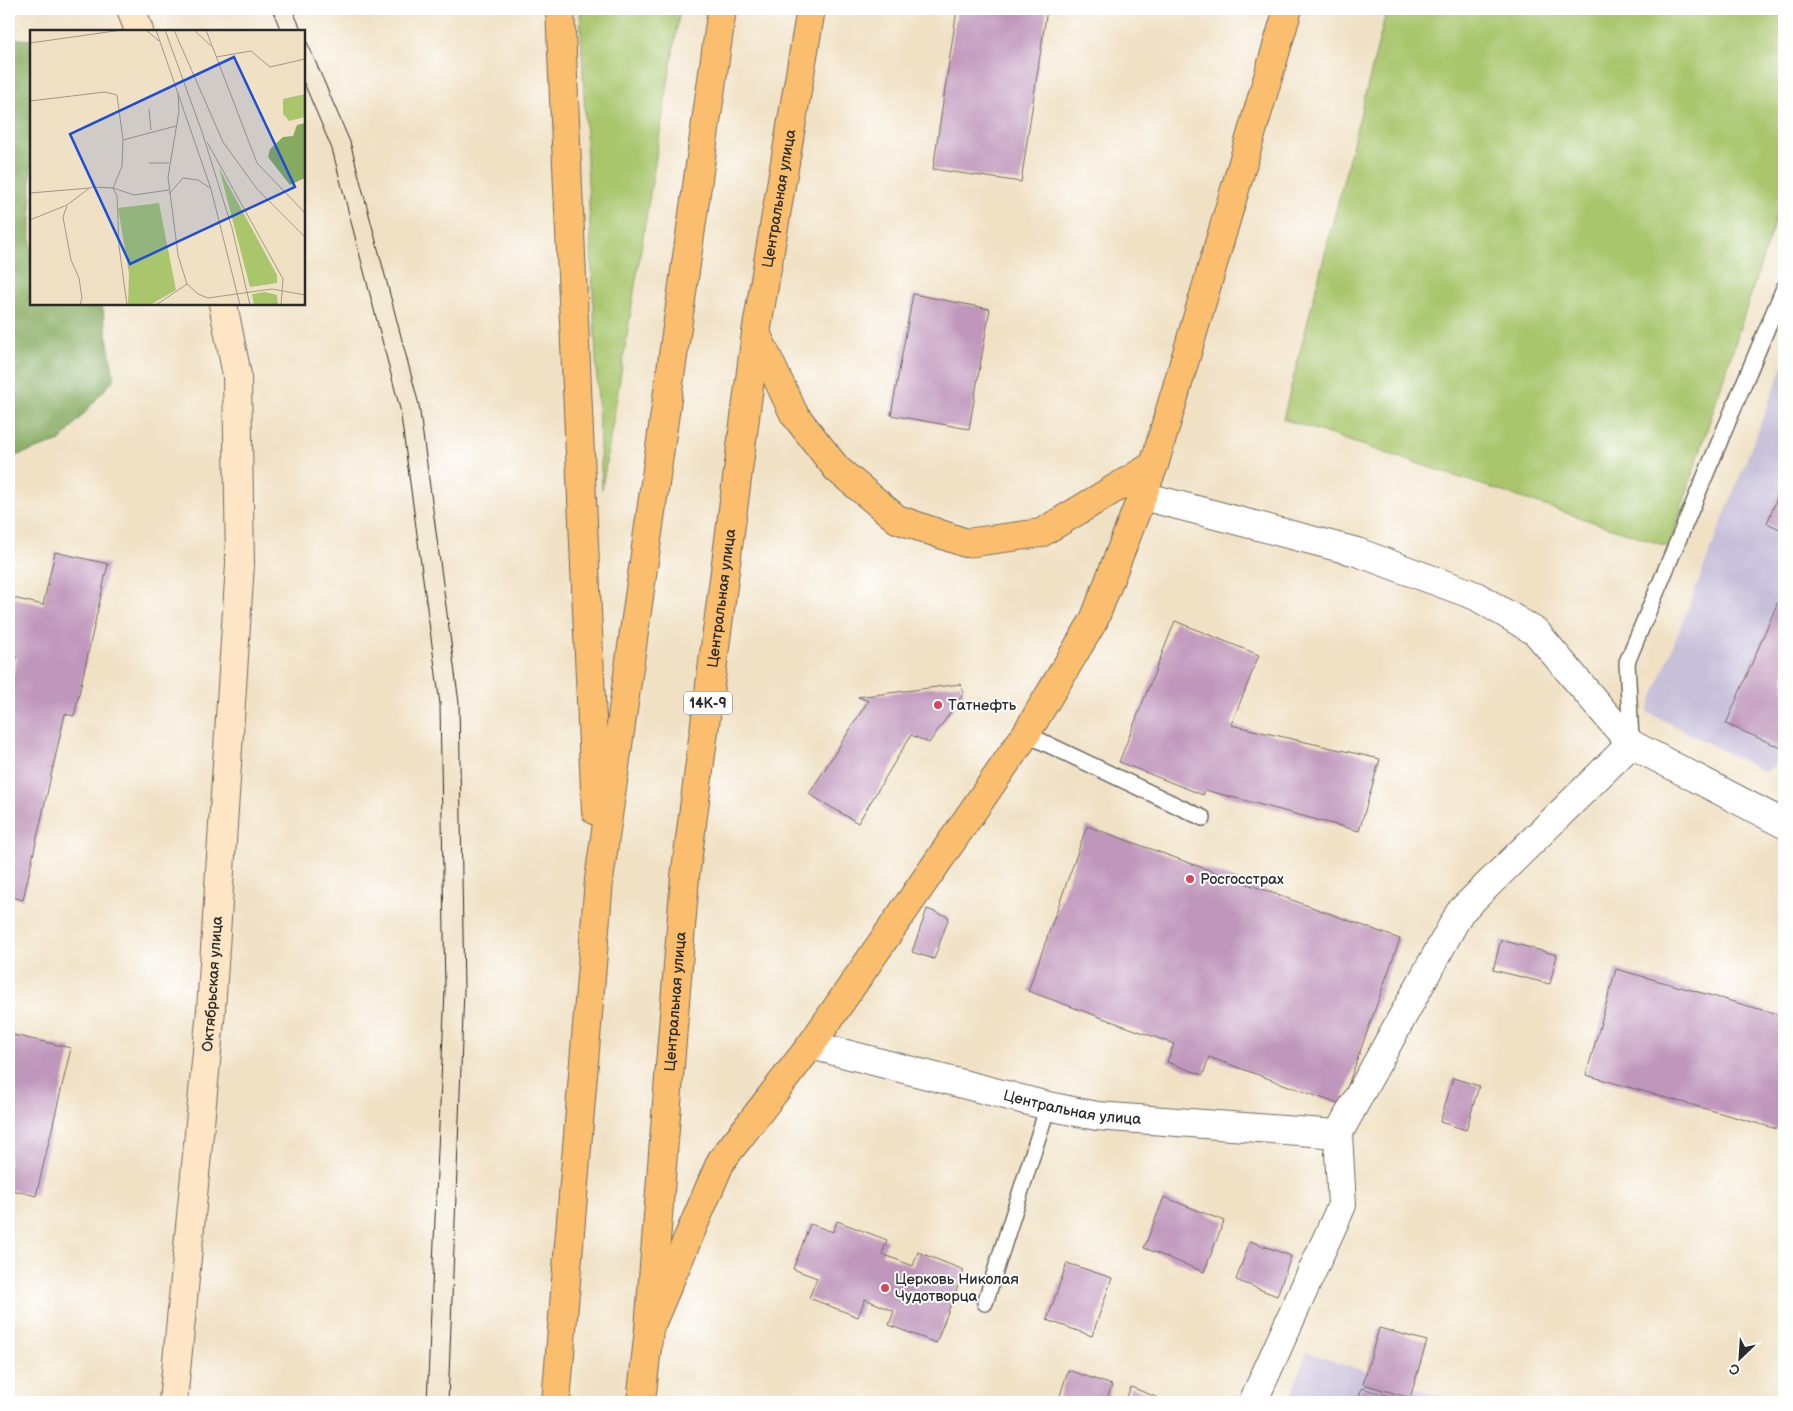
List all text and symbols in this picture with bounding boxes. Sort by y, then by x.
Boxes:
inset map [30,30,305,305]
street label: Центральная улица [758,128,800,269]
street label: Центральная улица [703,527,740,669]
road number: 14К-9 [684,691,732,714]
place label: Татнефть [948,696,1017,715]
marker: Татнефть [932,699,944,711]
place label: Росгосстрах [1200,870,1284,889]
marker: Росгосстрах [1184,873,1196,885]
street label: Октябрьская улица [198,915,227,1053]
street label: Центральная улица [660,931,690,1072]
street label: Центральная улица [1001,1085,1142,1129]
place label: Церковь Николая Чудотворца [895,1270,1019,1306]
marker: Церковь Николая Чудотворца [879,1282,891,1294]
north arrow [1716,1334,1766,1384]
text: С [1726,1359,1743,1379]

